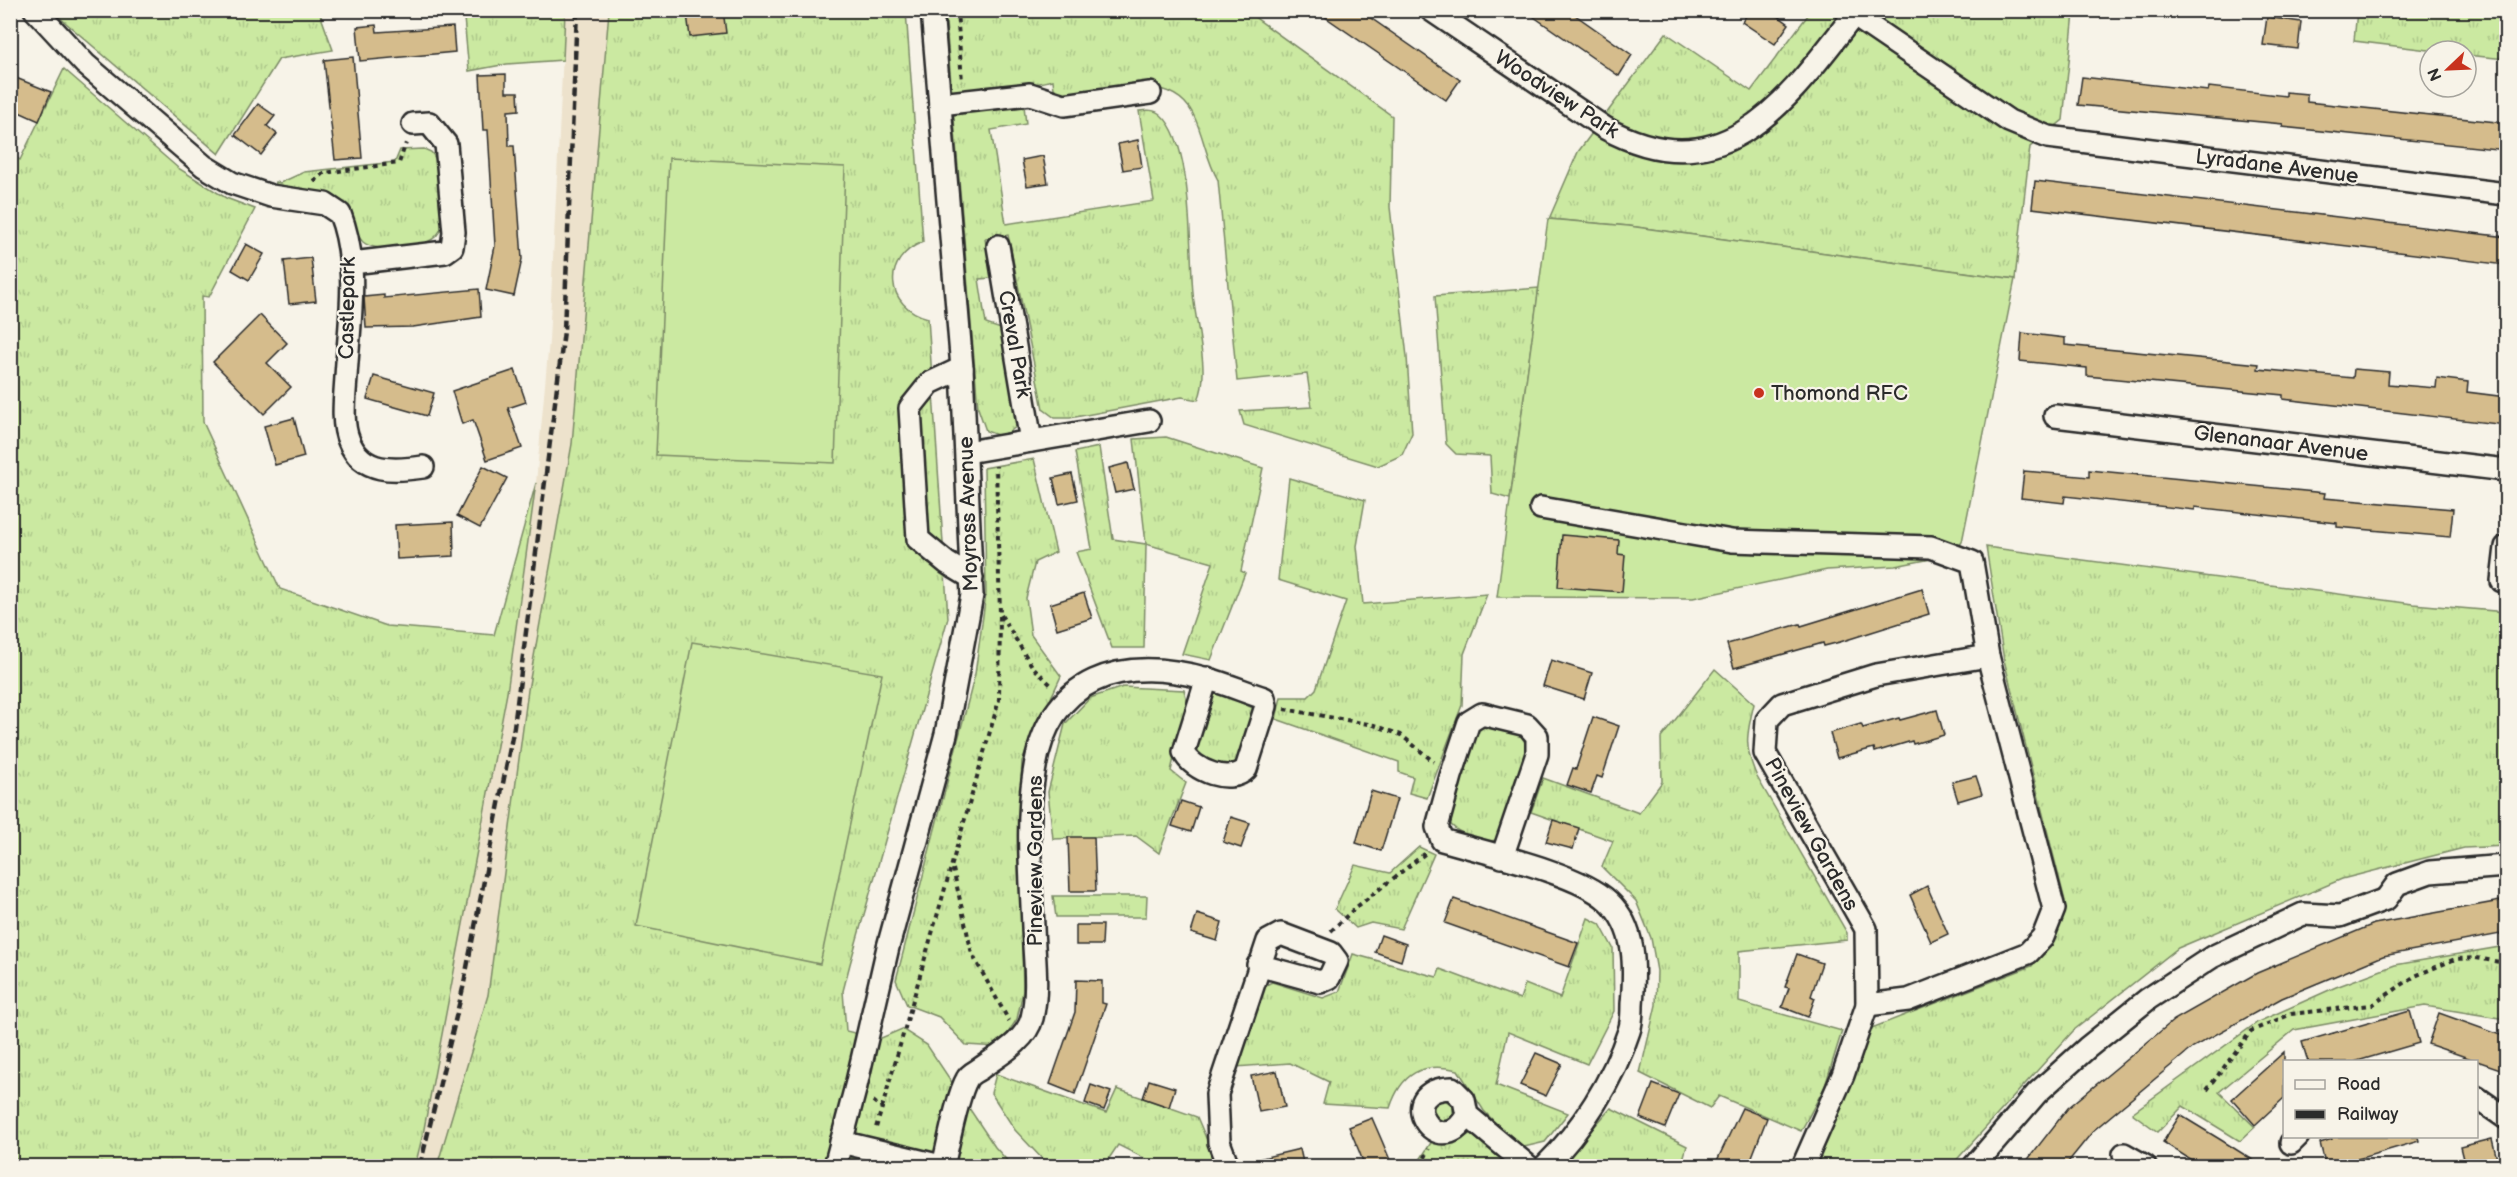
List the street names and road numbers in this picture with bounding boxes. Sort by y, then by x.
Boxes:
street label: Woodview Park [1490,45,1624,144]
street label: Lyradane Avenue [2194,144,2360,189]
street label: Castlepark [334,256,361,360]
street label: Creval Park [993,288,1036,400]
street label: Glenanaar Avenue [2192,420,2370,467]
street label: Moyross Avenue [953,436,984,592]
street label: Pineview Gardens [1759,753,1864,915]
street label: Pineview Gardens [1023,775,1048,947]

